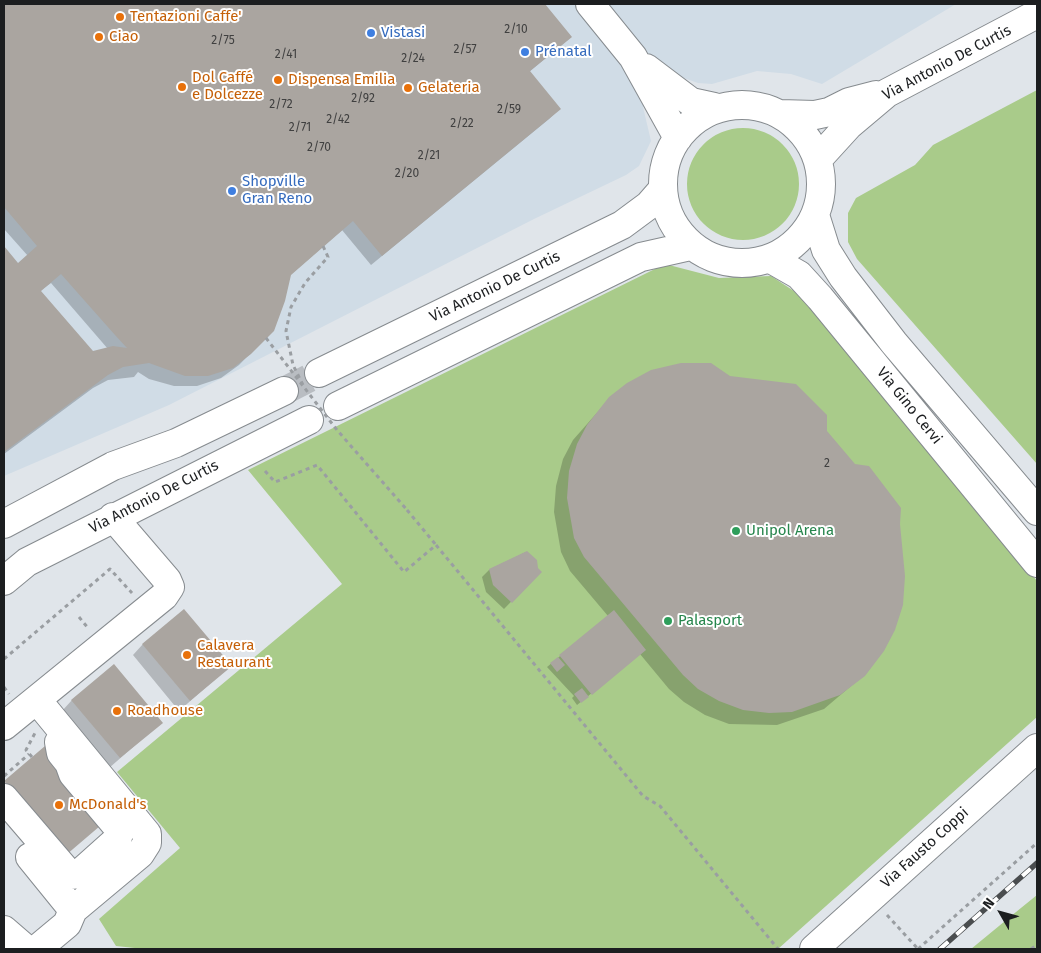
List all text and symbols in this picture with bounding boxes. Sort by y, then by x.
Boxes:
place label: Tentazioni Caffe' [130,8,242,26]
marker: Tentazioni Caffe' [114,11,126,23]
street label: Via Antonio De Curtis [880,22,1014,104]
house number: 2/10 [504,23,528,37]
place label: Vistasi [381,24,425,42]
marker: Vistasi [365,27,377,39]
place label: Ciao [109,28,139,46]
marker: Ciao [93,31,105,43]
house number: 2/75 [211,34,235,48]
house number: 2/57 [454,43,476,57]
place label: Prénatal [535,43,592,61]
marker: Prénatal [519,46,531,58]
house number: 2/41 [275,48,297,62]
house number: 2/24 [401,52,425,66]
place label: Dol Caffé e Dolcezze [192,69,263,104]
place label: Dispensa Emilia [288,71,396,89]
marker: Dispensa Emilia [272,74,284,86]
place label: Gelateria [418,79,480,97]
marker: Dol Caffé e Dolcezze [176,81,188,93]
marker: Gelateria [402,82,414,94]
house number: 2/92 [351,92,375,106]
house number: 2/72 [269,98,293,112]
house number: 2/59 [497,103,521,117]
house number: 2/42 [326,113,350,127]
house number: 2/22 [450,117,474,131]
house number: 2/71 [289,121,311,135]
house number: 2/70 [307,141,331,155]
house number: 2/21 [418,149,440,163]
house number: 2/20 [395,167,419,181]
place label: Shopville Gran Reno [242,173,312,208]
marker: Shopville Gran Reno [226,185,238,197]
street label: Via Antonio De Curtis [427,248,563,326]
street label: Via Gino Cervi [873,364,945,448]
street label: Via Antonio De Curtis [86,457,222,537]
house number: 2 [824,457,830,471]
place label: Unipol Arena [746,522,834,540]
marker: Unipol Arena [730,525,742,537]
place label: Palasport [678,612,742,630]
marker: Palasport [662,615,674,627]
place label: Calavera Restaurant [197,637,271,672]
marker: Calavera Restaurant [181,649,193,661]
place label: Roadhouse [127,702,203,720]
marker: Roadhouse [111,705,123,717]
place label: McDonald's [69,796,146,814]
marker: McDonald's [53,799,65,811]
street label: Via Fausto Coppi [877,804,973,892]
north arrow [976,888,1026,938]
text: N [979,895,998,912]

